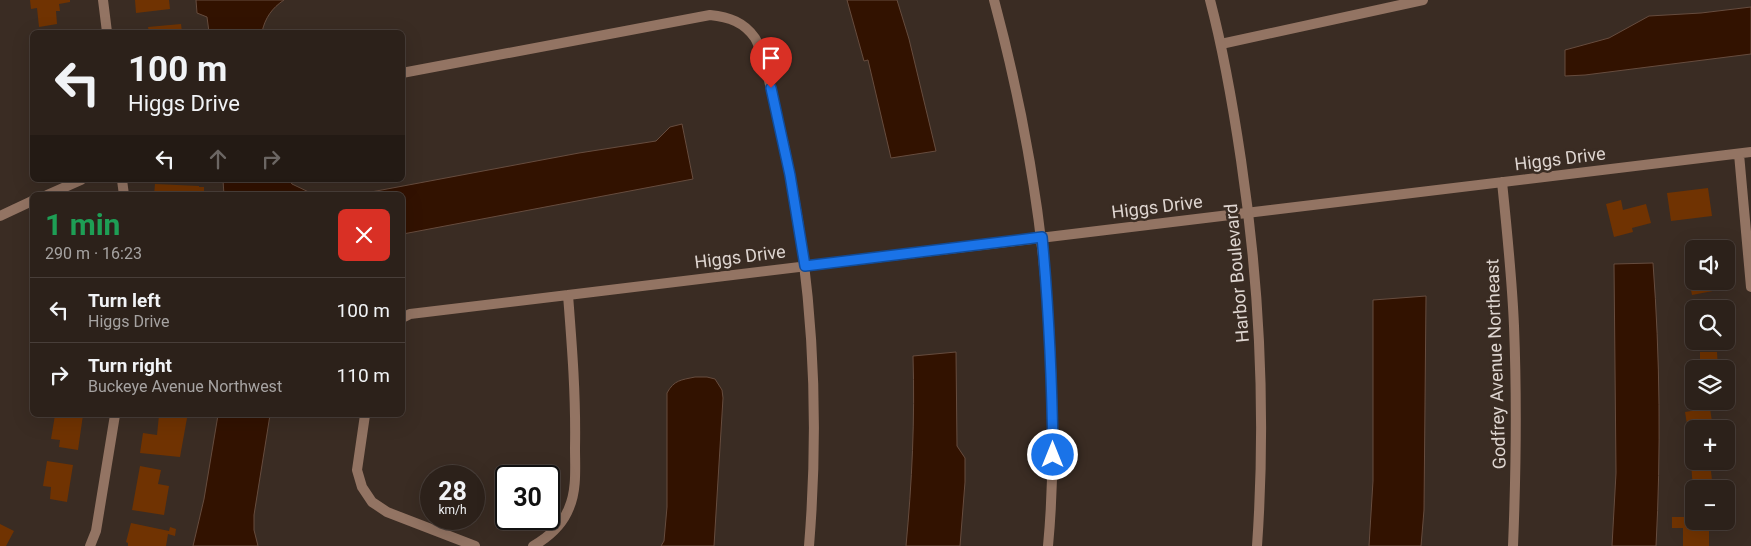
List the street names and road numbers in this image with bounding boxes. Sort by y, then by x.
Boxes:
street label: Higgs Drive [1513,142,1607,175]
street label: Higgs Drive [1110,190,1204,223]
street label: Harbor Boulevard [1220,203,1253,343]
street label: Higgs Drive [693,240,787,273]
street label: Godfrey Avenue Northeast [1481,258,1510,470]

